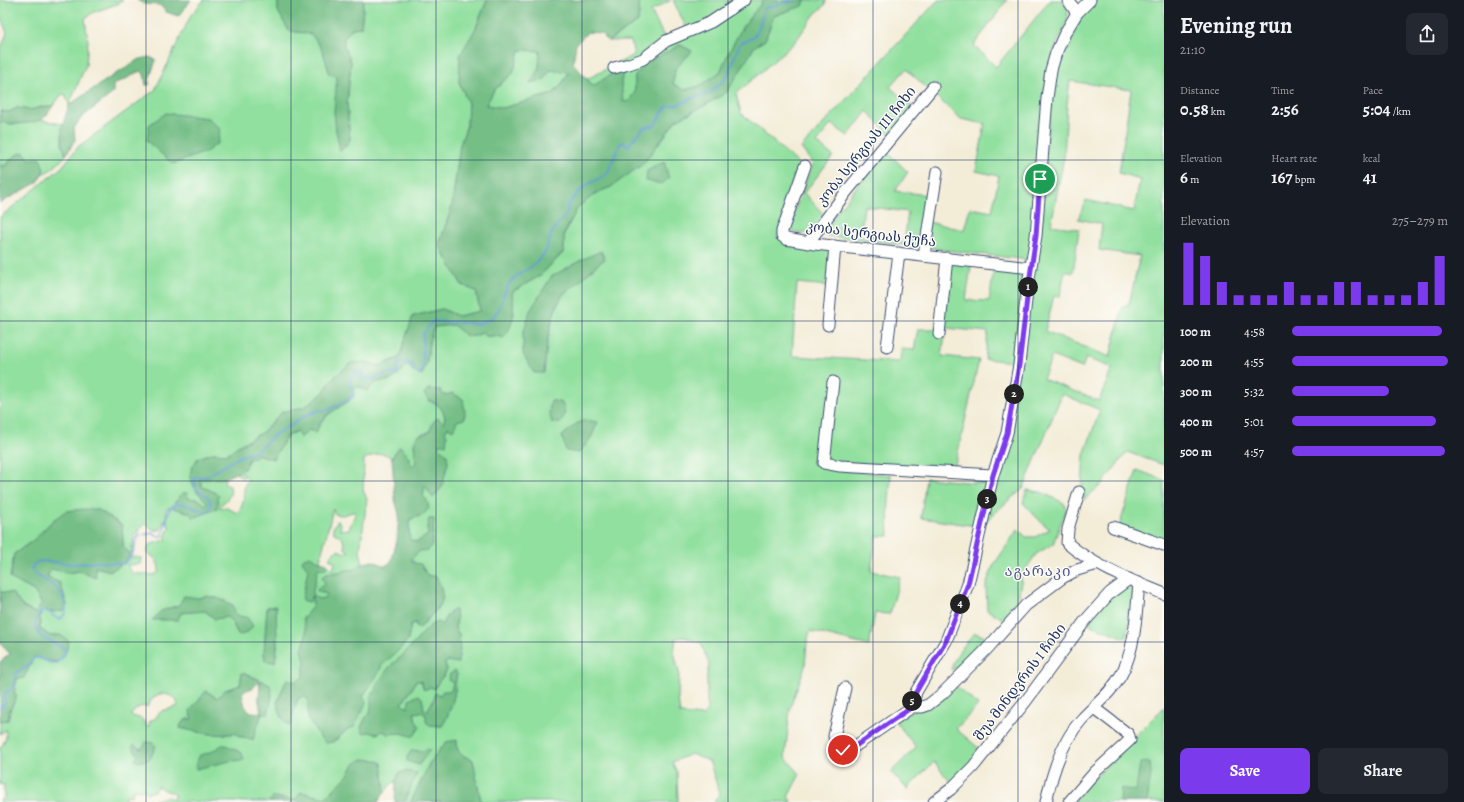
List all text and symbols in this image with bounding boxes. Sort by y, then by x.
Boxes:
text: Evening run [1180,11,1292,41]
button: share [1406,13,1448,55]
text: 21:10 [1180,41,1205,58]
street label: კობა სერგიას III ჩიხი [812,82,920,210]
text: Distance [1180,83,1219,98]
text: Time [1271,83,1294,98]
text: Pace [1363,83,1383,98]
text: 0.58 [1180,98,1209,121]
text: 2:56 [1271,98,1299,121]
text: 5:04 [1363,98,1391,121]
text: km [1209,104,1225,119]
text: /km [1391,104,1411,119]
text: Elevation [1180,151,1222,166]
text: Heart rate [1271,151,1317,166]
text: kcal [1363,151,1380,166]
pin [1023,162,1057,196]
text: 6 [1180,166,1188,189]
text: 167 [1271,166,1293,189]
text: 41 [1363,166,1377,189]
icon: arrive [1029,168,1051,190]
text: m [1188,172,1199,187]
text: bpm [1293,172,1315,187]
text: Elevation [1180,212,1230,229]
text: 275–279 m [1392,212,1448,229]
street label: კობა სერგიას ქუჩა [805,217,937,251]
pin: 1 [1018,277,1038,297]
text: 1 [1026,279,1030,294]
text: 100 m [1180,323,1211,340]
text: 4:58 [1244,323,1265,340]
text: 200 m [1180,353,1213,370]
text: 4:55 [1244,353,1264,370]
text: 300 m [1180,383,1212,400]
text: 5:32 [1244,383,1264,400]
pin: 2 [1004,384,1024,404]
text: 2 [1011,386,1017,401]
text: 400 m [1180,413,1212,430]
text: 5:01 [1244,413,1264,430]
text: 500 m [1180,443,1212,460]
text: 4:57 [1244,443,1264,460]
pin: 3 [977,489,997,509]
text: 3 [985,491,989,506]
district label: აგარაკი [1005,561,1071,581]
pin: 4 [950,594,970,614]
text: 4 [957,596,963,611]
street label: შუა მინდვრის I ჩიხი [970,619,1070,744]
pin: 5 [902,691,922,711]
text: 5 [910,693,914,708]
pin [826,733,860,767]
icon: check [832,739,854,761]
button: Save [1180,748,1310,794]
button: Share [1318,748,1448,794]

